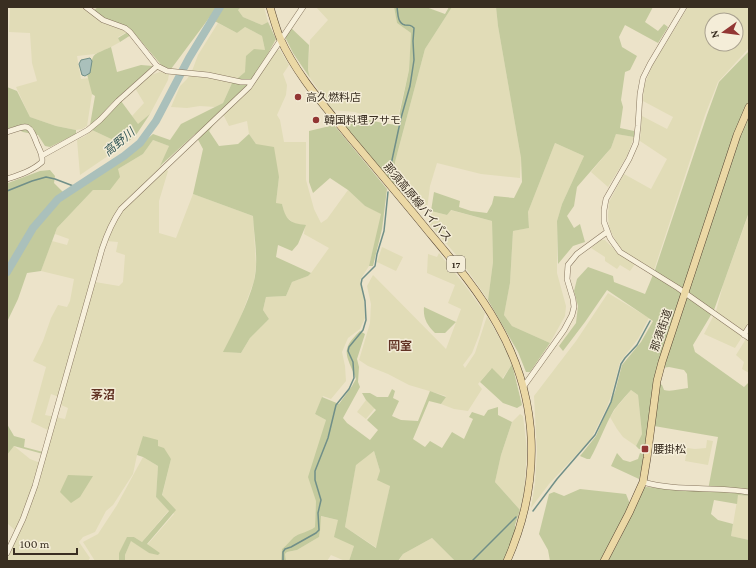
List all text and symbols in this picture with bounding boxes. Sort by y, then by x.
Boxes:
north arrow [704,12,744,52]
text: N [707,29,721,40]
place label: 高久燃料店 [306,91,361,103]
marker: 高久燃料店 [293,92,303,102]
place label: 韓国料理アサモ [324,114,401,126]
marker: 韓国料理アサモ [311,115,321,125]
water label: 高野川 [101,124,139,159]
street label: 那須高原線バイパス [382,160,454,244]
road number: 17 [447,256,465,272]
street label: 那須街道 [648,307,674,353]
district label: 岡室 [388,339,412,353]
district label: 茅沼 [91,388,115,402]
place label: 腰掛松 [653,443,686,455]
marker: 腰掛松 [640,444,650,454]
scale bar [14,530,77,556]
text: 100 m [20,537,50,551]

